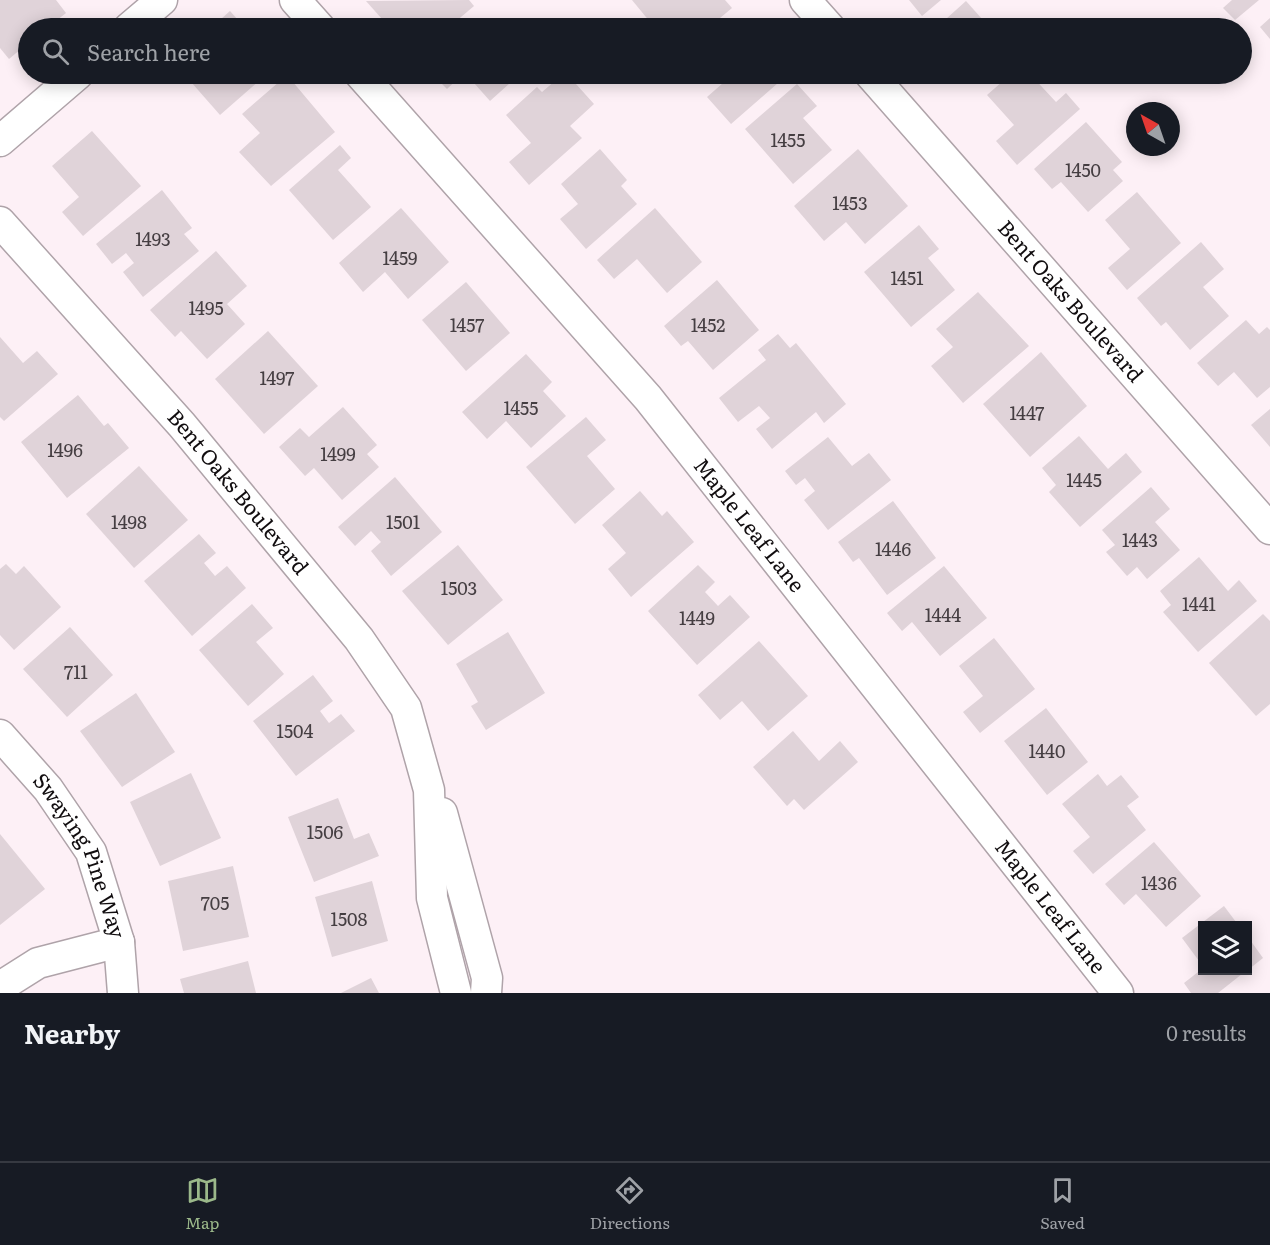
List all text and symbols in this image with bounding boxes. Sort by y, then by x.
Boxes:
search box [18,18,1252,84]
icon: search [39,35,72,68]
text: Search here [87,35,210,68]
north arrow [1126,102,1180,156]
house number: 1455 [771,126,805,153]
house number: 1450 [1065,156,1101,183]
house number: 1453 [832,189,868,216]
street label: Bent Oaks Boulevard [992,212,1152,388]
house number: 1493 [135,225,171,252]
house number: 1459 [382,244,418,271]
house number: 1451 [891,264,924,291]
house number: 1495 [188,294,224,321]
house number: 1457 [450,311,484,338]
house number: 1452 [691,311,725,338]
house number: 1497 [260,364,294,391]
house number: 1455 [504,394,538,421]
house number: 1447 [1010,399,1044,426]
street label: Bent Oaks Boulevard [162,401,318,580]
house number: 1496 [47,436,83,463]
house number: 1499 [320,440,356,467]
street label: Maple Leaf Lane [688,450,814,598]
house number: 1445 [1066,466,1102,493]
house number: 1498 [111,508,147,535]
house number: 1501 [386,508,420,535]
house number: 1443 [1122,526,1158,553]
house number: 1446 [875,535,911,562]
house number: 1503 [441,574,477,601]
house number: 1441 [1182,590,1216,617]
house number: 1444 [925,601,961,628]
house number: 1449 [679,604,715,631]
house number: 711 [64,658,88,685]
house number: 1504 [277,717,313,744]
house number: 1440 [1029,737,1065,764]
street label: Swaying Pine Way [27,765,135,943]
house number: 1506 [307,818,344,845]
street label: Maple Leaf Lane [989,832,1115,979]
house number: 1436 [1141,869,1177,896]
house number: 705 [201,889,229,916]
house number: 1508 [331,905,367,932]
map controls [1198,921,1252,975]
button: layers [1198,921,1252,975]
text: Nearby [24,1013,120,1052]
text: 0 results [1166,1017,1246,1047]
tab: Map [185,1174,219,1234]
tab: Directions [590,1174,670,1234]
tab: Saved [1040,1174,1085,1234]

